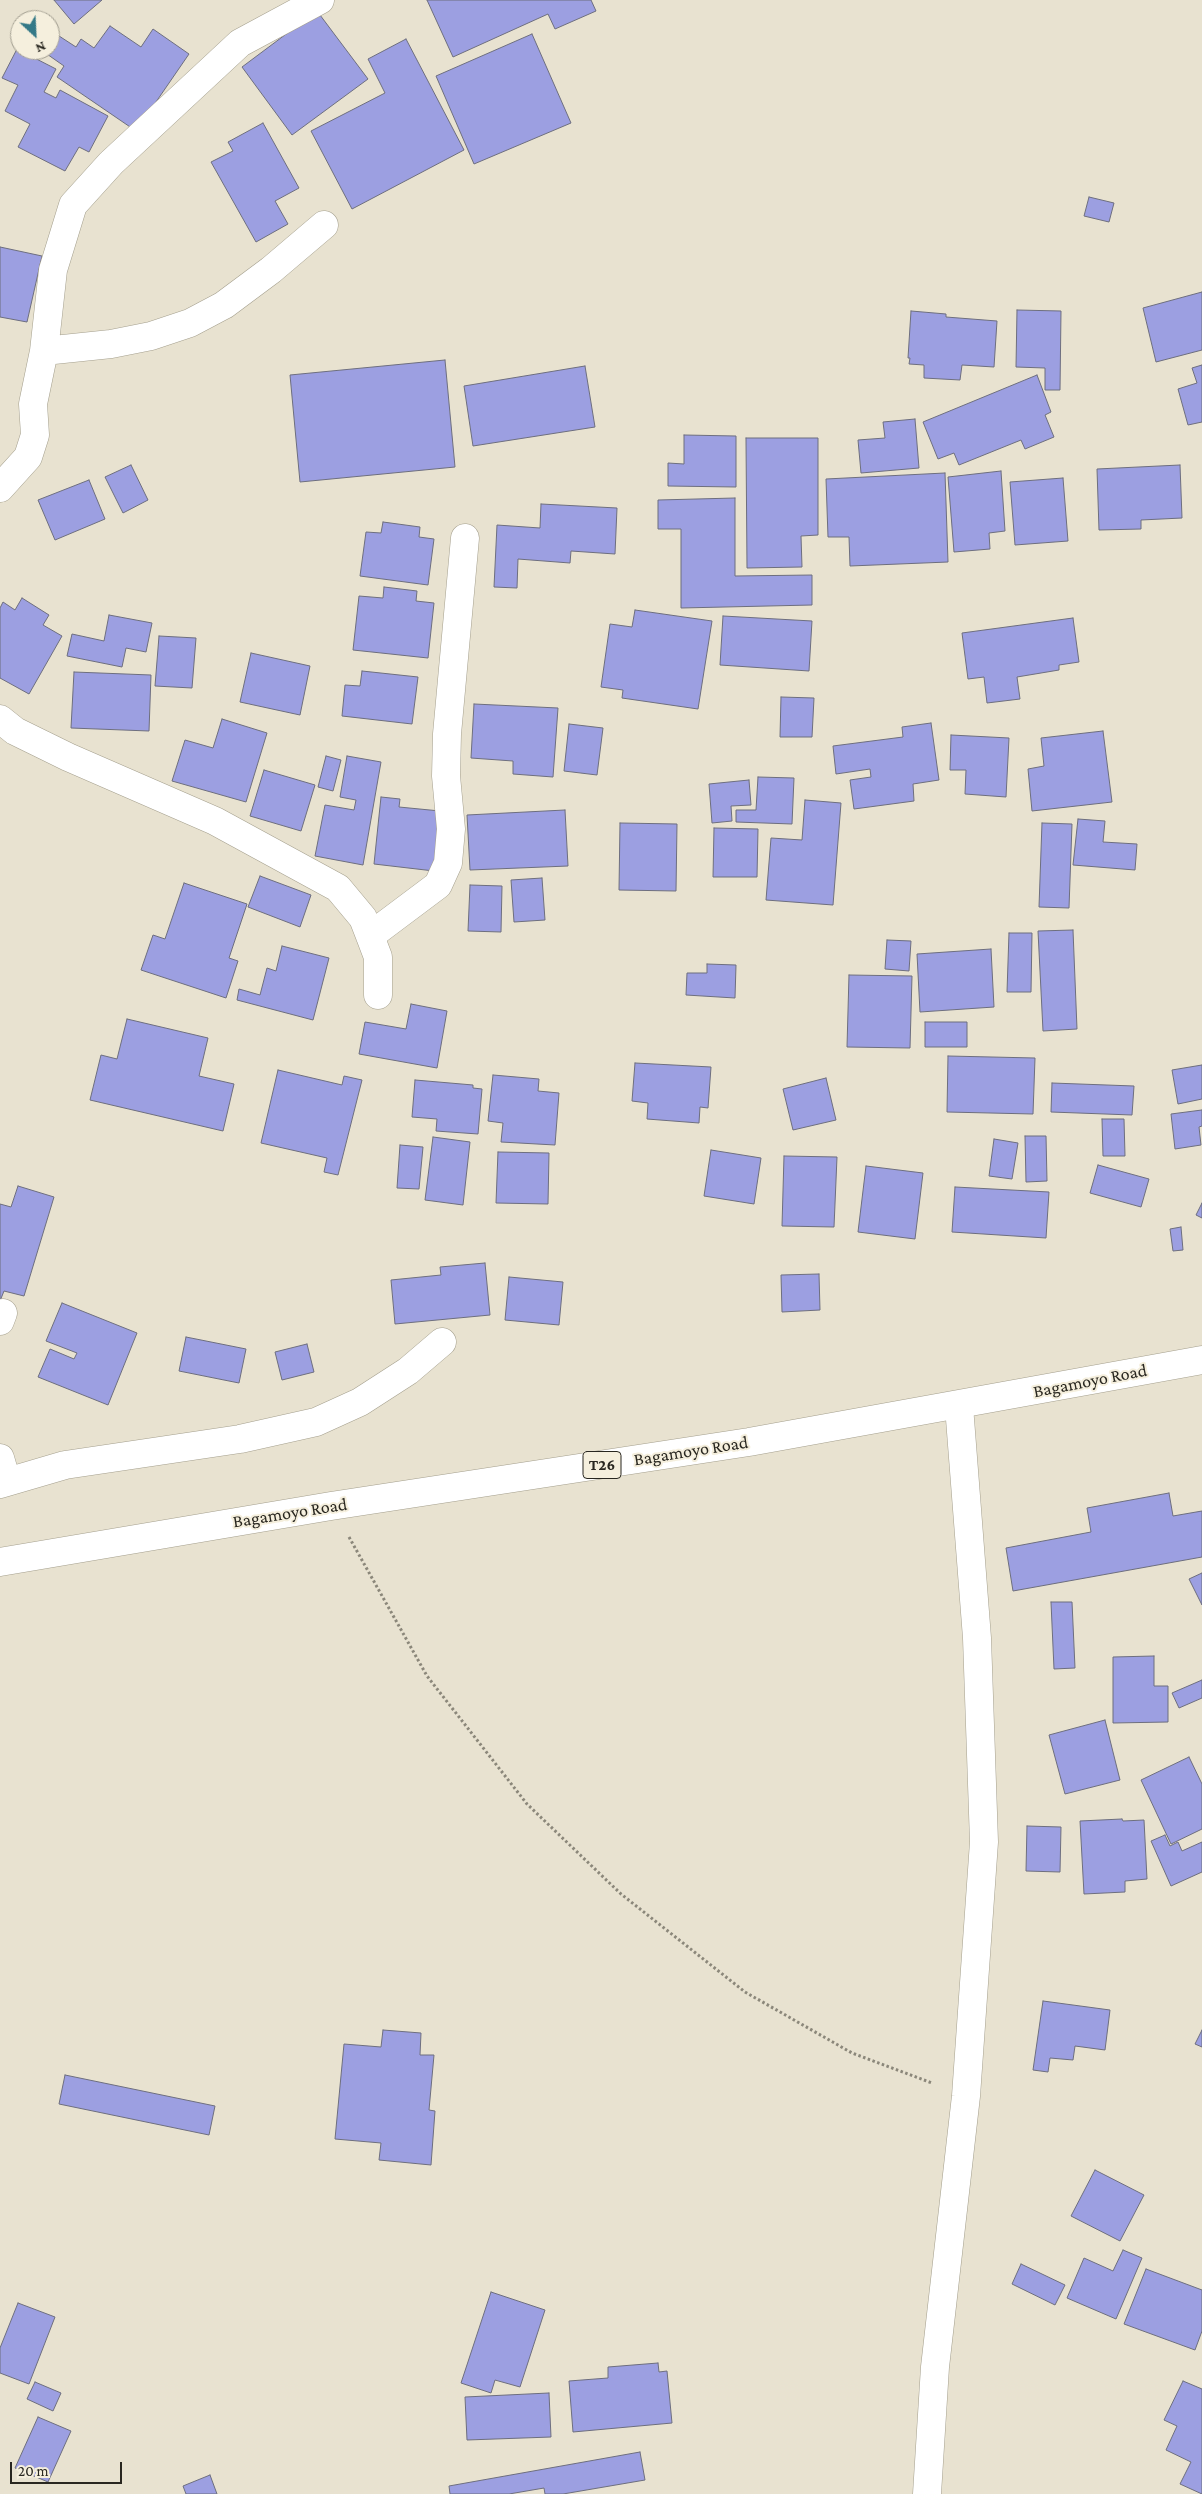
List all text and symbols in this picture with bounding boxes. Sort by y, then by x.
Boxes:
north arrow [10,10,60,60]
text: N [33,38,49,57]
street label: Bagamoyo Road [1031,1359,1149,1403]
street label: Bagamoyo Road [632,1431,750,1471]
road number: T26 [583,1452,621,1478]
street label: Bagamoyo Road [231,1493,349,1533]
scale bar [12,2452,125,2484]
text: 20 m [18,2463,49,2479]

